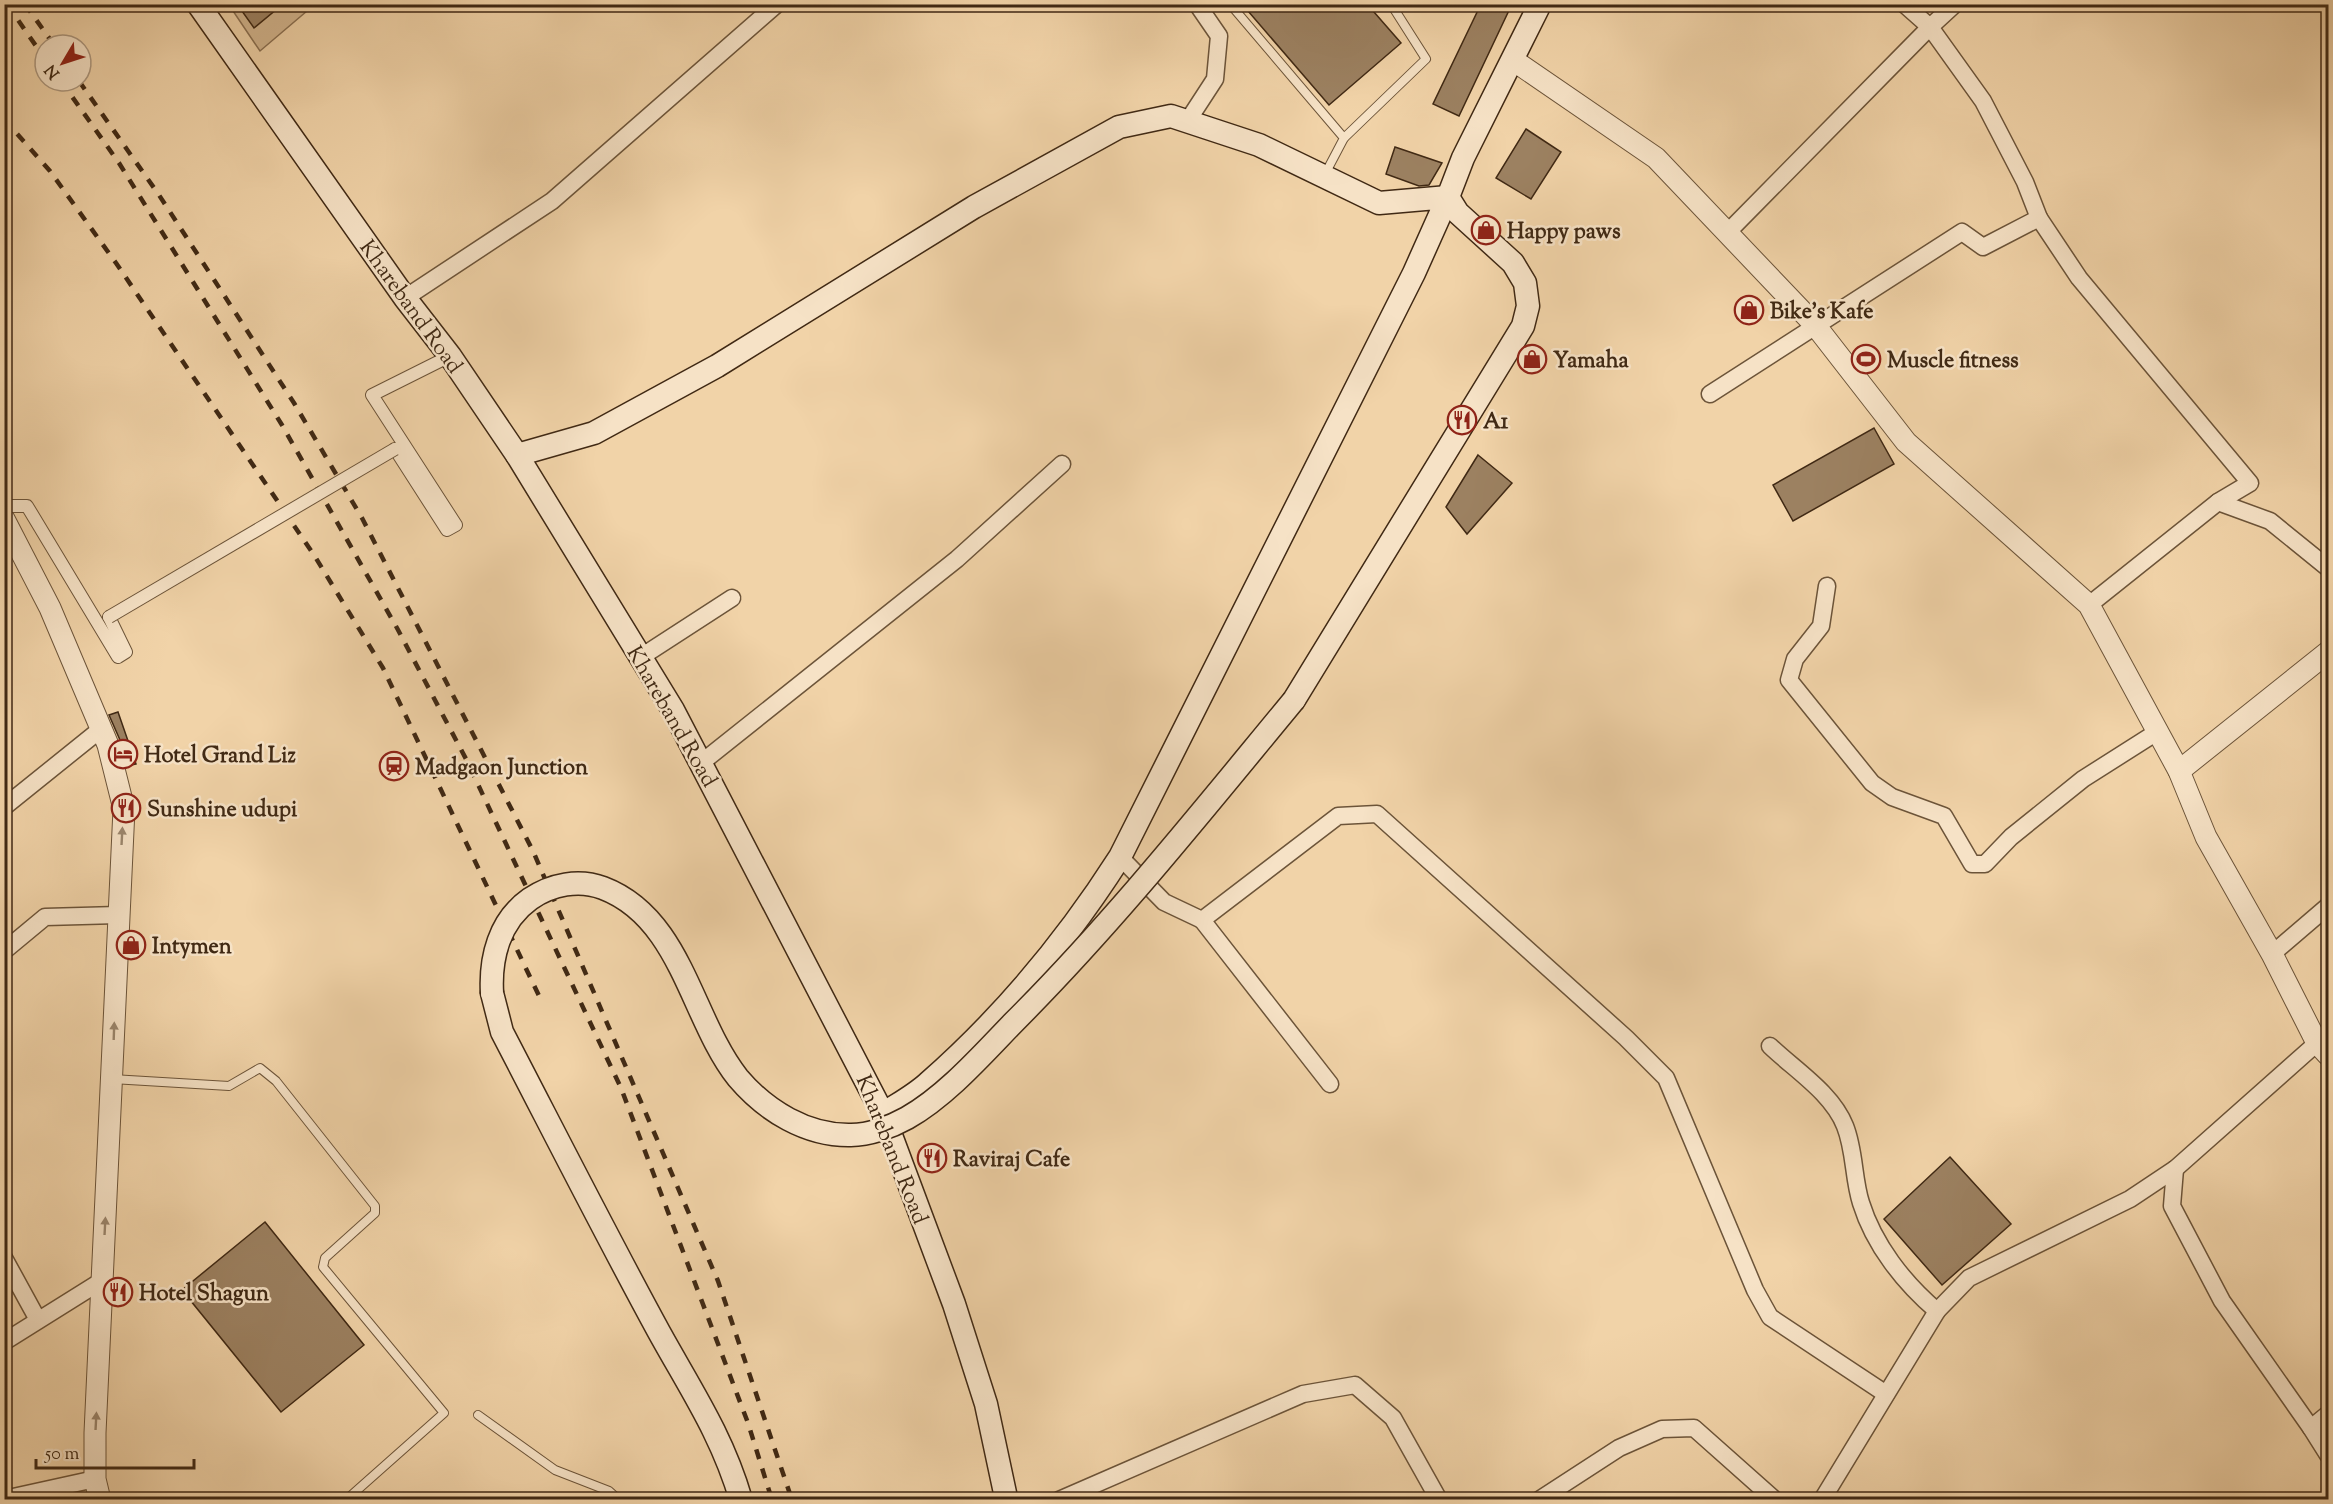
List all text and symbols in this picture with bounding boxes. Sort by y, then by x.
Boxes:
north arrow [33,33,93,93]
text: N [40,58,66,83]
shop icon: Happy paws [1470,214,1502,246]
place label: Happy paws [1507,217,1621,249]
street label: Khareband Road [350,234,469,381]
shop icon: Bike's Kafe [1733,294,1765,326]
place label: Bike's Kafe [1770,297,1874,329]
shop icon: Yamaha [1516,343,1548,375]
sports icon: Muscle fitness [1850,343,1882,375]
place label: Yamaha [1553,346,1630,378]
place label: Muscle fitness [1887,346,2019,378]
restaurant icon: A1 [1446,404,1478,436]
place label: A1 [1483,407,1509,439]
street label: Khareband Road [617,641,724,794]
hotel icon: Hotel Grand Liz [107,738,139,770]
place label: Hotel Grand Liz [144,741,297,773]
station icon: Madgaon Junction [378,750,410,782]
place label: Madgaon Junction [415,753,588,785]
restaurant icon: Sunshine udupi [110,792,142,824]
place label: Sunshine udupi [147,795,298,827]
one-way arrow [118,827,127,846]
shop icon: Intymen [115,929,147,961]
place label: Intymen [152,932,232,964]
one-way arrow [110,1022,119,1041]
street label: Khareband Road [846,1071,935,1230]
restaurant icon: Raviraj Cafe [916,1142,948,1174]
place label: Raviraj Cafe [953,1145,1070,1177]
one-way arrow [101,1216,110,1235]
restaurant icon: Hotel Shagun [102,1276,134,1308]
place label: Hotel Shagun [139,1279,269,1311]
one-way arrow [91,1411,100,1430]
scale bar [36,1432,194,1470]
text: 50 m [44,1442,80,1468]

